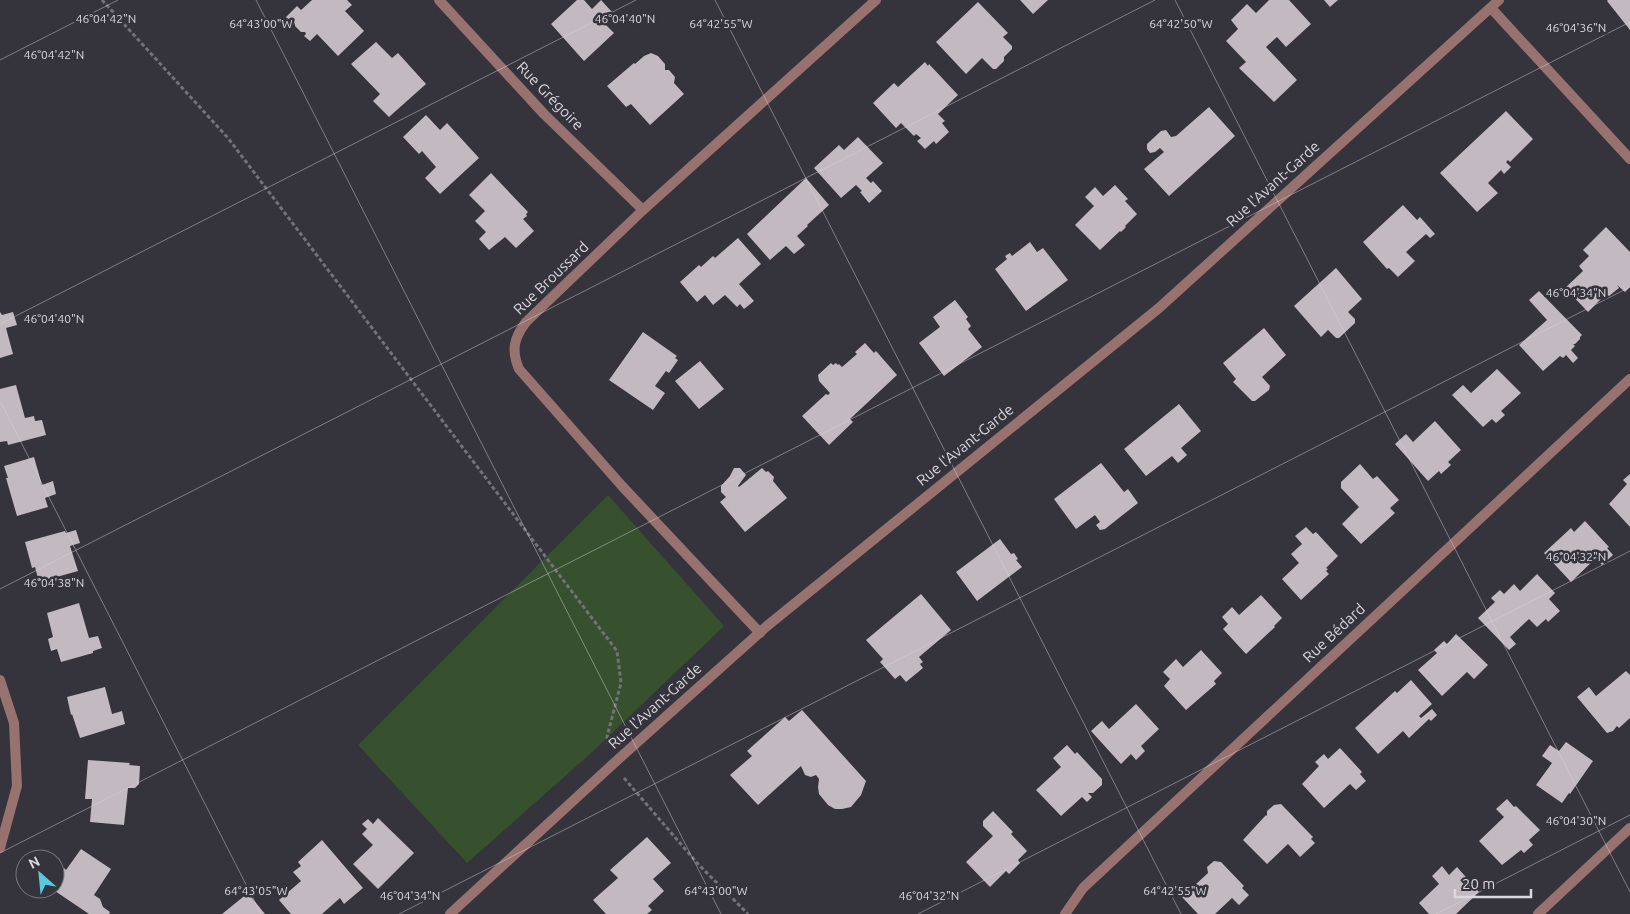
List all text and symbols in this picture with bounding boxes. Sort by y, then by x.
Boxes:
text: 46°04'42"N [76,12,136,25]
text: 46°04'40"N [595,12,655,25]
text: 64°43'00"W [229,17,293,30]
text: 64°42'55"W [689,17,753,30]
text: 64°42'50"W [1149,17,1213,30]
text: 46°04'36"N [1546,21,1606,34]
text: 46°04'42"N [24,48,84,61]
street label: Rue Grégoire [514,58,587,133]
street label: Rue l'Avant-Garde [1223,137,1323,230]
street label: Rue Broussard [510,238,592,318]
text: 46°04'34"N [1546,286,1606,299]
text: 46°04'40"N [24,312,84,325]
street label: Rue l'Avant-Garde [913,400,1017,489]
text: 46°04'32"N [1546,550,1606,563]
text: 46°04'38"N [24,576,84,589]
street label: Rue Bédard [1299,600,1368,666]
street label: Rue l'Avant-Garde [605,659,705,752]
text: 46°04'30"N [1546,814,1606,827]
north arrow [15,849,65,899]
text: N [26,853,42,872]
scale bar [1455,866,1531,898]
text: 20 m [1462,875,1495,892]
text: 64°43'05"W [224,884,288,897]
text: 64°43'00"W [684,884,748,897]
text: 64°42'55"W [1143,884,1207,897]
text: 46°04'34"N [380,889,440,902]
text: 46°04'32"N [899,889,959,902]

